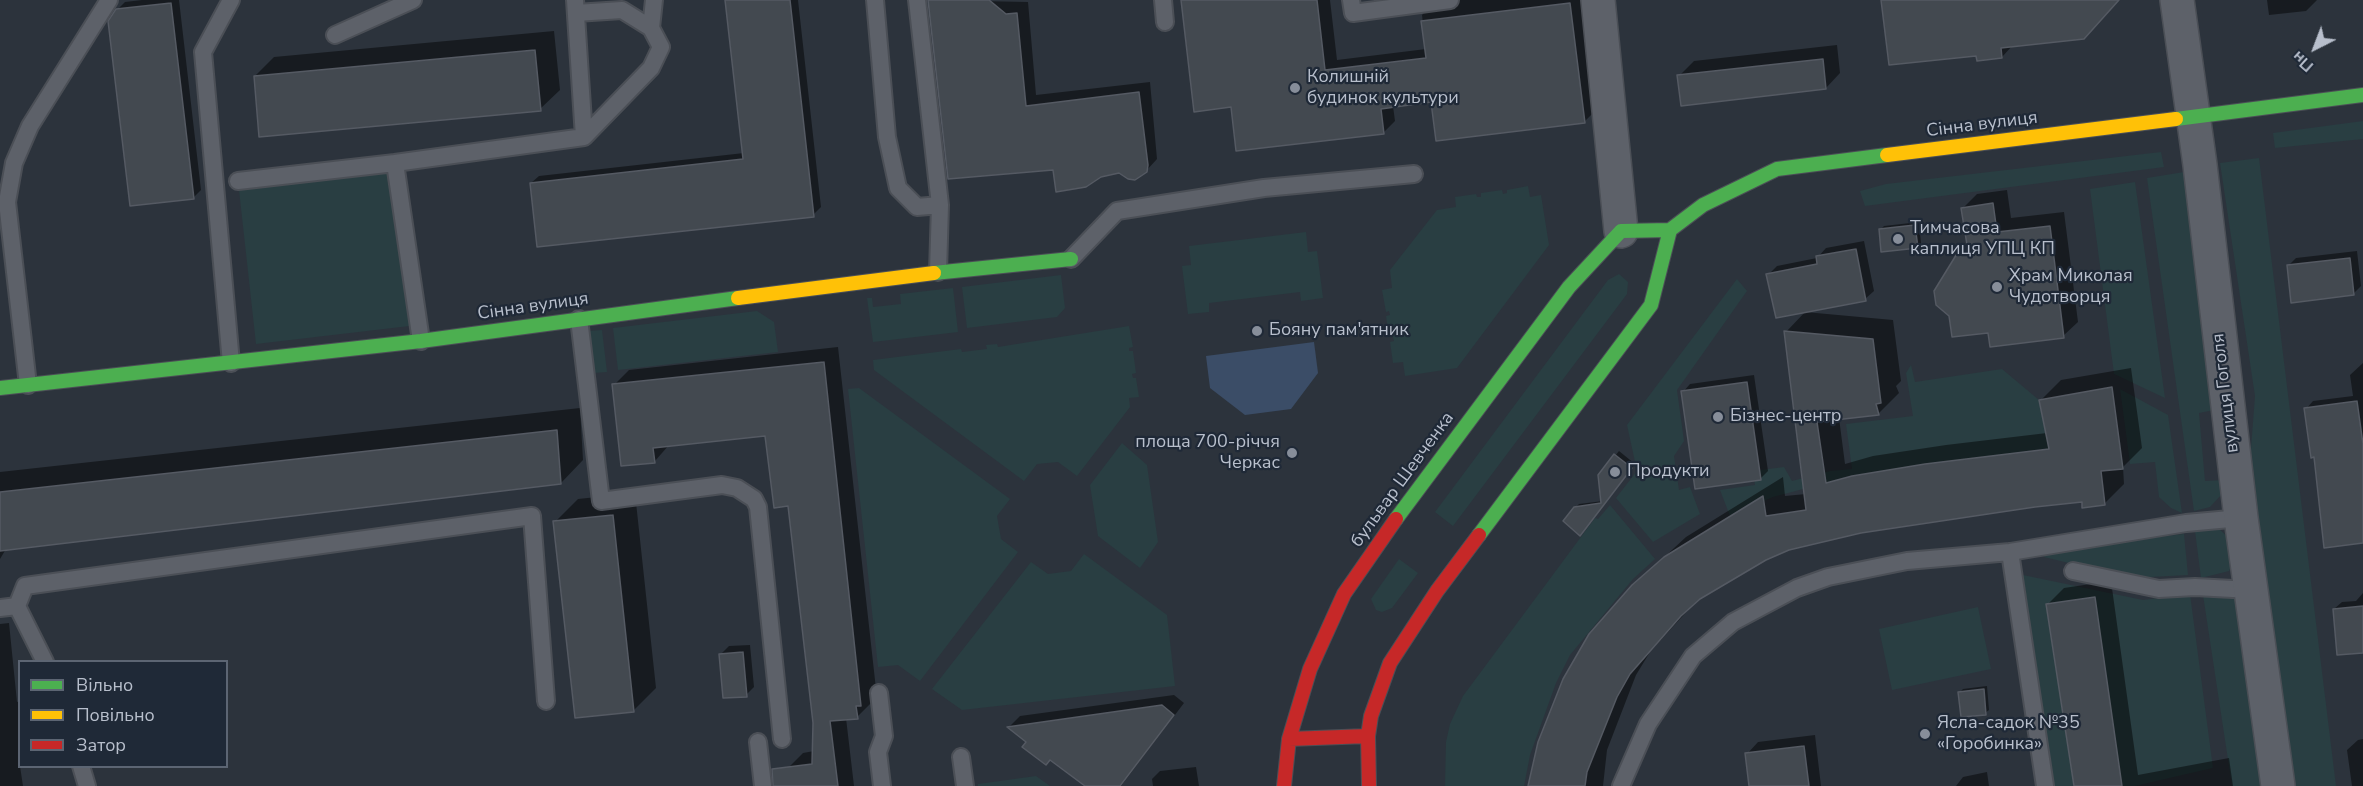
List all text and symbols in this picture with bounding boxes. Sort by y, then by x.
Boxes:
north arrow [2285,18,2345,78]
text: Пн [2287,46,2319,77]
place label: Колишній будинок культури [1307,67,1459,110]
marker: Колишній будинок культури [1288,81,1302,95]
street label: Сінна вулиця [1925,107,2039,143]
place label: Тимчасова каплиця УПЦ КП [1910,218,2055,260]
marker: Тимчасова каплиця УПЦ КП [1891,232,1905,246]
place label: Храм Миколая Чудотворця [2009,266,2133,308]
marker: Храм Миколая Чудотворця [1990,280,2004,294]
street label: Сінна вулиця [476,289,590,325]
place label: Бояну пам'ятник [1269,320,1409,342]
marker: Бояну пам'ятник [1250,324,1264,338]
street label: вулиця Гоголя [2208,332,2244,454]
place label: Бізнес-центр [1730,406,1841,428]
street label: бульвар Шевченка [1347,408,1459,552]
marker: Бізнес-центр [1711,410,1725,424]
place label: площа 700-річчя Черкас [1135,432,1280,474]
marker: площа 700-річчя Черкас [1285,446,1299,460]
place label: Продукти [1627,461,1710,483]
marker: Продукти [1608,465,1622,479]
legend [18,660,228,768]
text: Вільно [76,673,133,697]
text: Повільно [76,703,155,727]
place label: Ясла-садок №35 «Горобинка» [1937,713,2080,756]
marker: Ясла-садок №35 «Горобинка» [1918,727,1932,741]
text: Затор [76,733,126,757]

